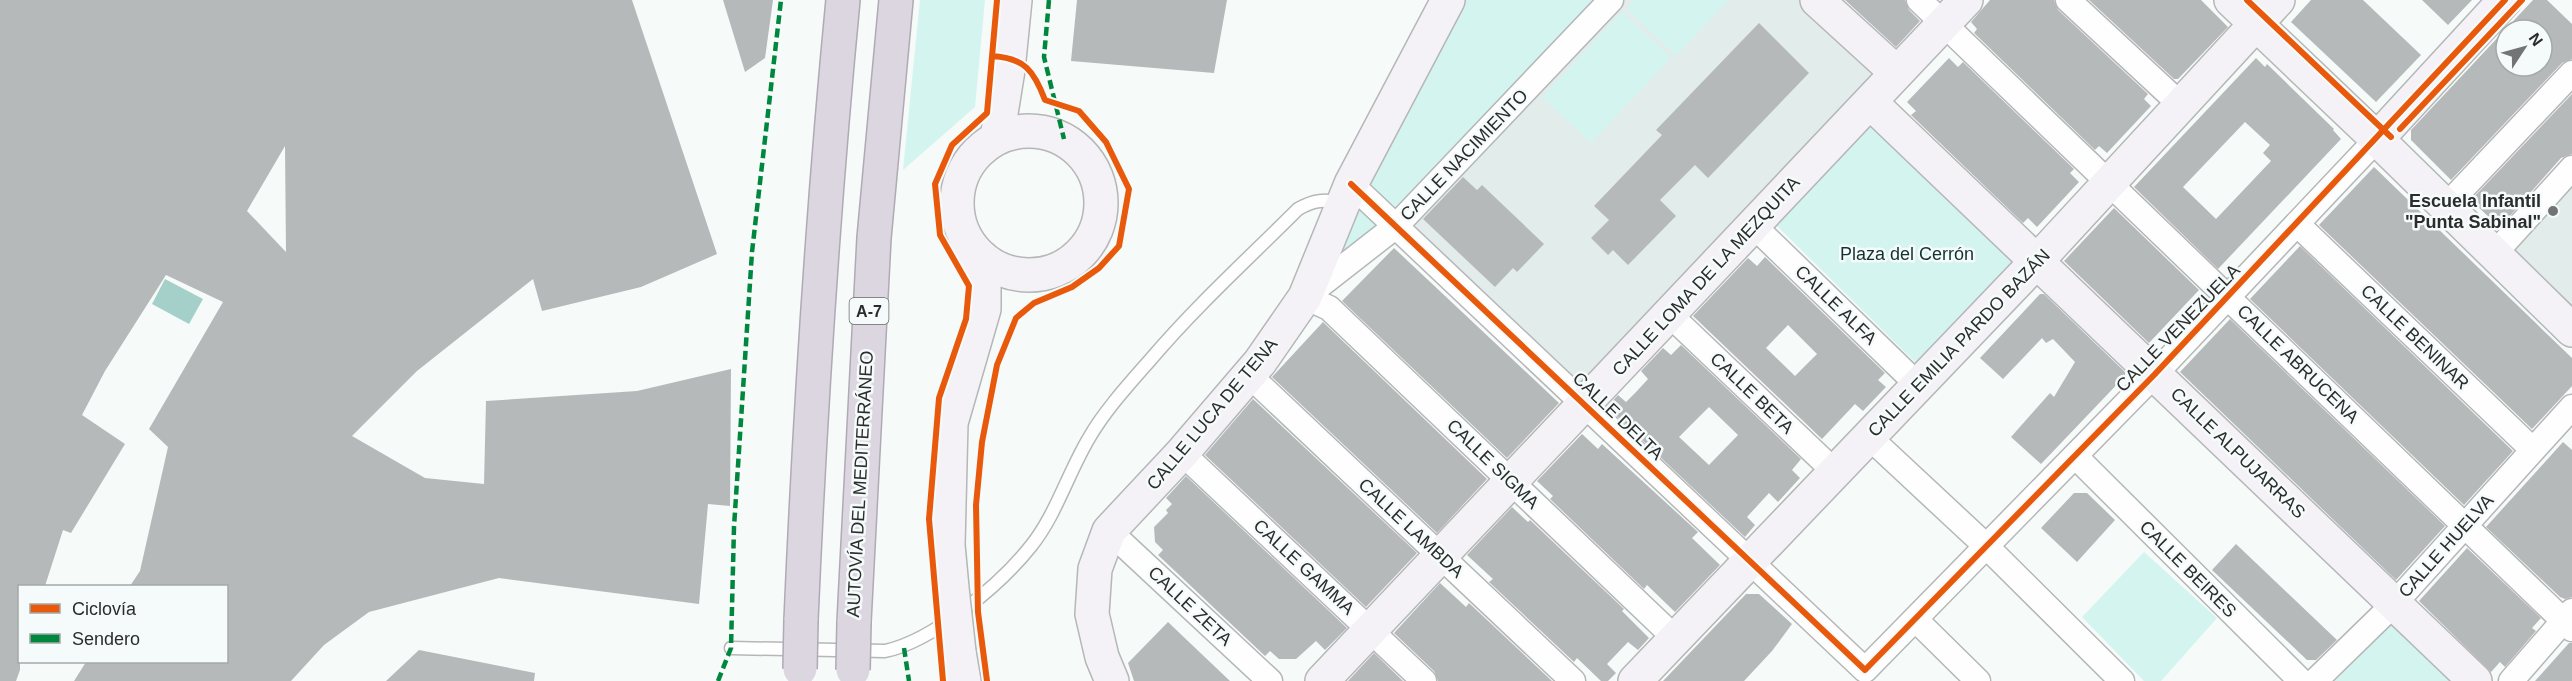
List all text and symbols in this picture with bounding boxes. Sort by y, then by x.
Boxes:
north arrow [2494,18,2554,78]
text: N [2525,30,2546,49]
street label: CALLE NACIMIENTO [1396,85,1532,225]
street label: CALLE LOMA DE LA MEZQUITA [1608,172,1804,380]
place label: Escuela Infantil "Punta Sabinal" [2405,191,2541,232]
marker: Escuela Infantil "Punta Sabinal" [2546,204,2560,218]
park label: Plaza del Cerrón [1840,244,1974,264]
street label: CALLE EMILIA PARDO BAZÁN [1864,245,2054,441]
street label: CALLE VENEZUELA [2112,260,2244,396]
street label: CALLE ALFA [1791,261,1881,349]
street label: CALLE BENINAR [2357,280,2473,394]
road number: A-7 [850,298,888,324]
street label: CALLE ABRUCENA [2233,301,2363,427]
street label: CALLE LUCA DE TENA [1143,334,1281,494]
street label: CALLE BETA [1706,348,1798,438]
street label: AUTOVÍA DEL MEDITERRÁNEO [843,350,877,618]
street label: CALLE DELTA [1569,368,1667,464]
street label: CALLE ALPUJARRAS [2167,384,2309,522]
street label: CALLE SIGMA [1443,415,1543,513]
street label: CALLE LAMBDA [1354,474,1468,582]
street label: CALLE HUELVA [2395,490,2497,602]
street label: CALLE GAMMA [1250,515,1358,619]
street label: CALLE BEIRES [2136,517,2240,621]
street label: CALLE ZETA [1144,562,1236,650]
legend [18,585,228,663]
text: Ciclovía [72,599,137,619]
text: Sendero [72,629,140,649]

